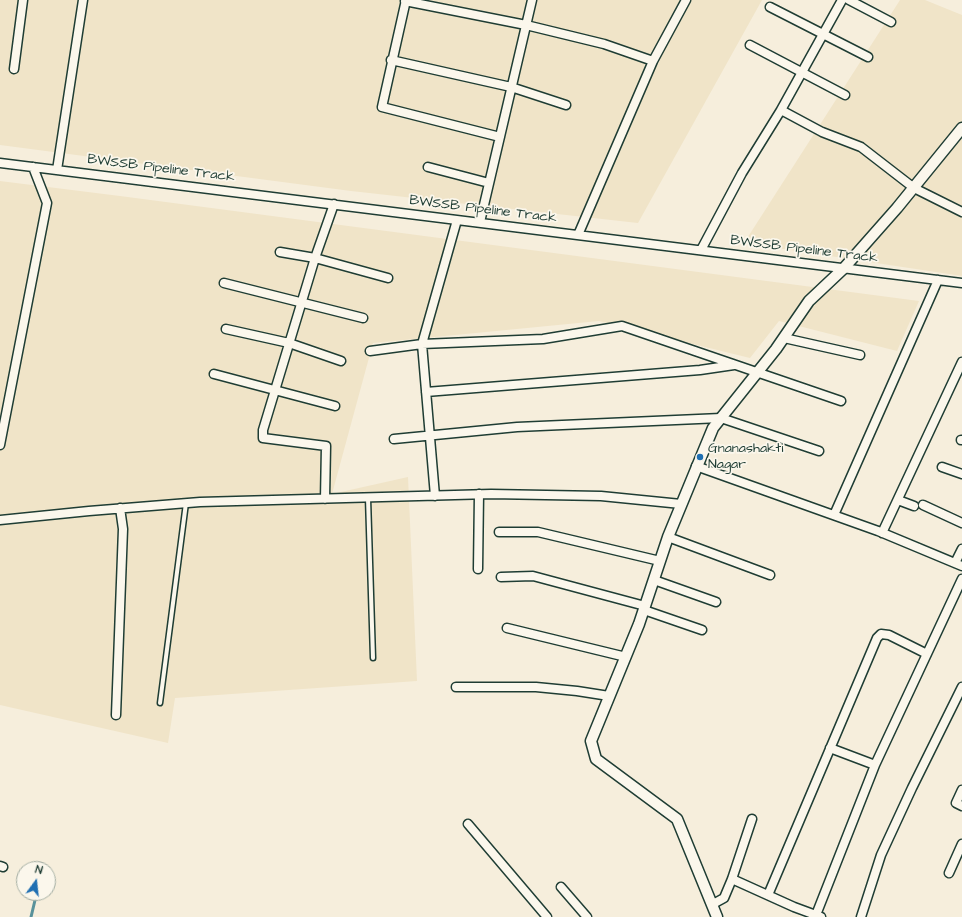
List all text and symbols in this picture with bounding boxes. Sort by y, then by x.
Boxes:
street label: BWSSB Pipeline Track [86,152,236,186]
street label: BWSSB Pipeline Track [408,193,558,227]
street label: BWSSB Pipeline Track [729,233,879,267]
place label: Gnanashakti Nagar [708,441,783,474]
marker: Gnanashakti Nagar [695,452,705,462]
north arrow [16,861,56,901]
text: N [34,862,44,878]

